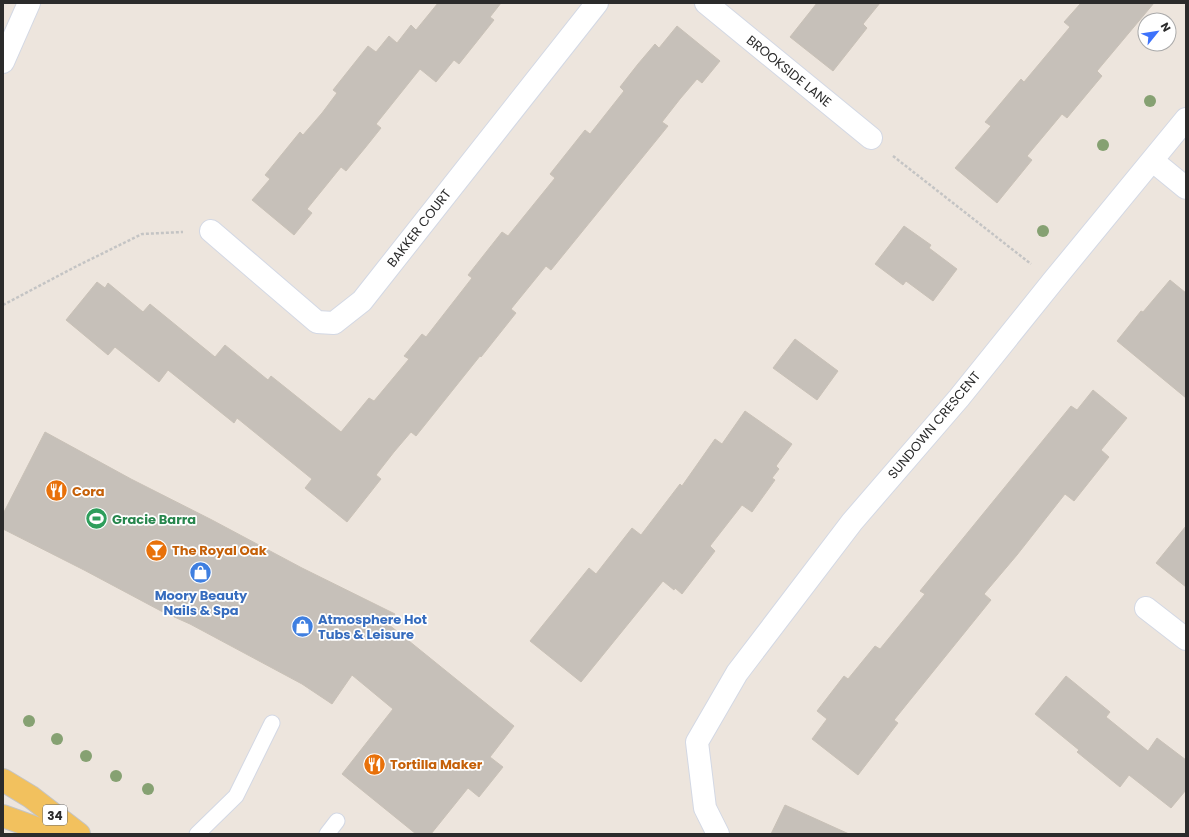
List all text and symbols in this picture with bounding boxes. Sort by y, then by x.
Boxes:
north arrow [1137,12,1177,52]
text: N [1157,19,1175,35]
street label: BROOKSIDE LANE [742,31,836,111]
street label: BAKKER COURT [382,185,456,271]
street label: SUNDOWN CRESCENT [883,367,985,483]
restaurant icon: Cora [44,478,70,504]
place label: Cora [72,482,105,501]
sports icon: Gracie Barra [84,506,110,532]
place label: Gracie Barra [112,510,196,529]
bar icon: The Royal Oak [144,537,170,563]
place label: The Royal Oak [172,541,267,560]
shop icon: Moory Beauty Nails & Spa [188,560,214,586]
place label: Moory Beauty Nails & Spa [155,586,248,620]
place label: Atmosphere Hot Tubs & Leisure [318,610,427,644]
shop icon: Atmosphere Hot Tubs & Leisure [290,613,316,639]
restaurant icon: Tortilla Maker [361,751,387,777]
place label: Tortilla Maker [390,755,483,774]
road number: 34 [43,805,67,825]

